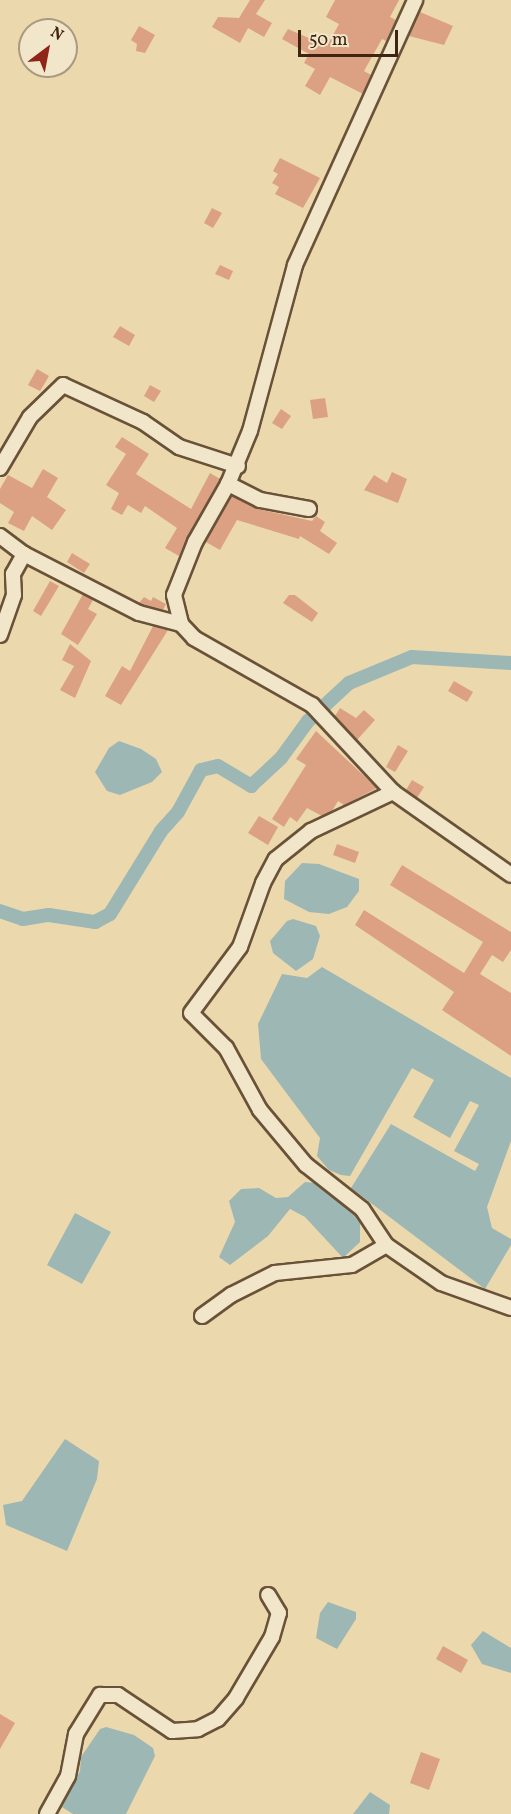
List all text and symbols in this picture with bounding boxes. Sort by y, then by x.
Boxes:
north arrow [18,18,78,78]
scale bar [301,18,402,56]
text: N [46,22,67,47]
text: 50 m [309,28,348,53]

